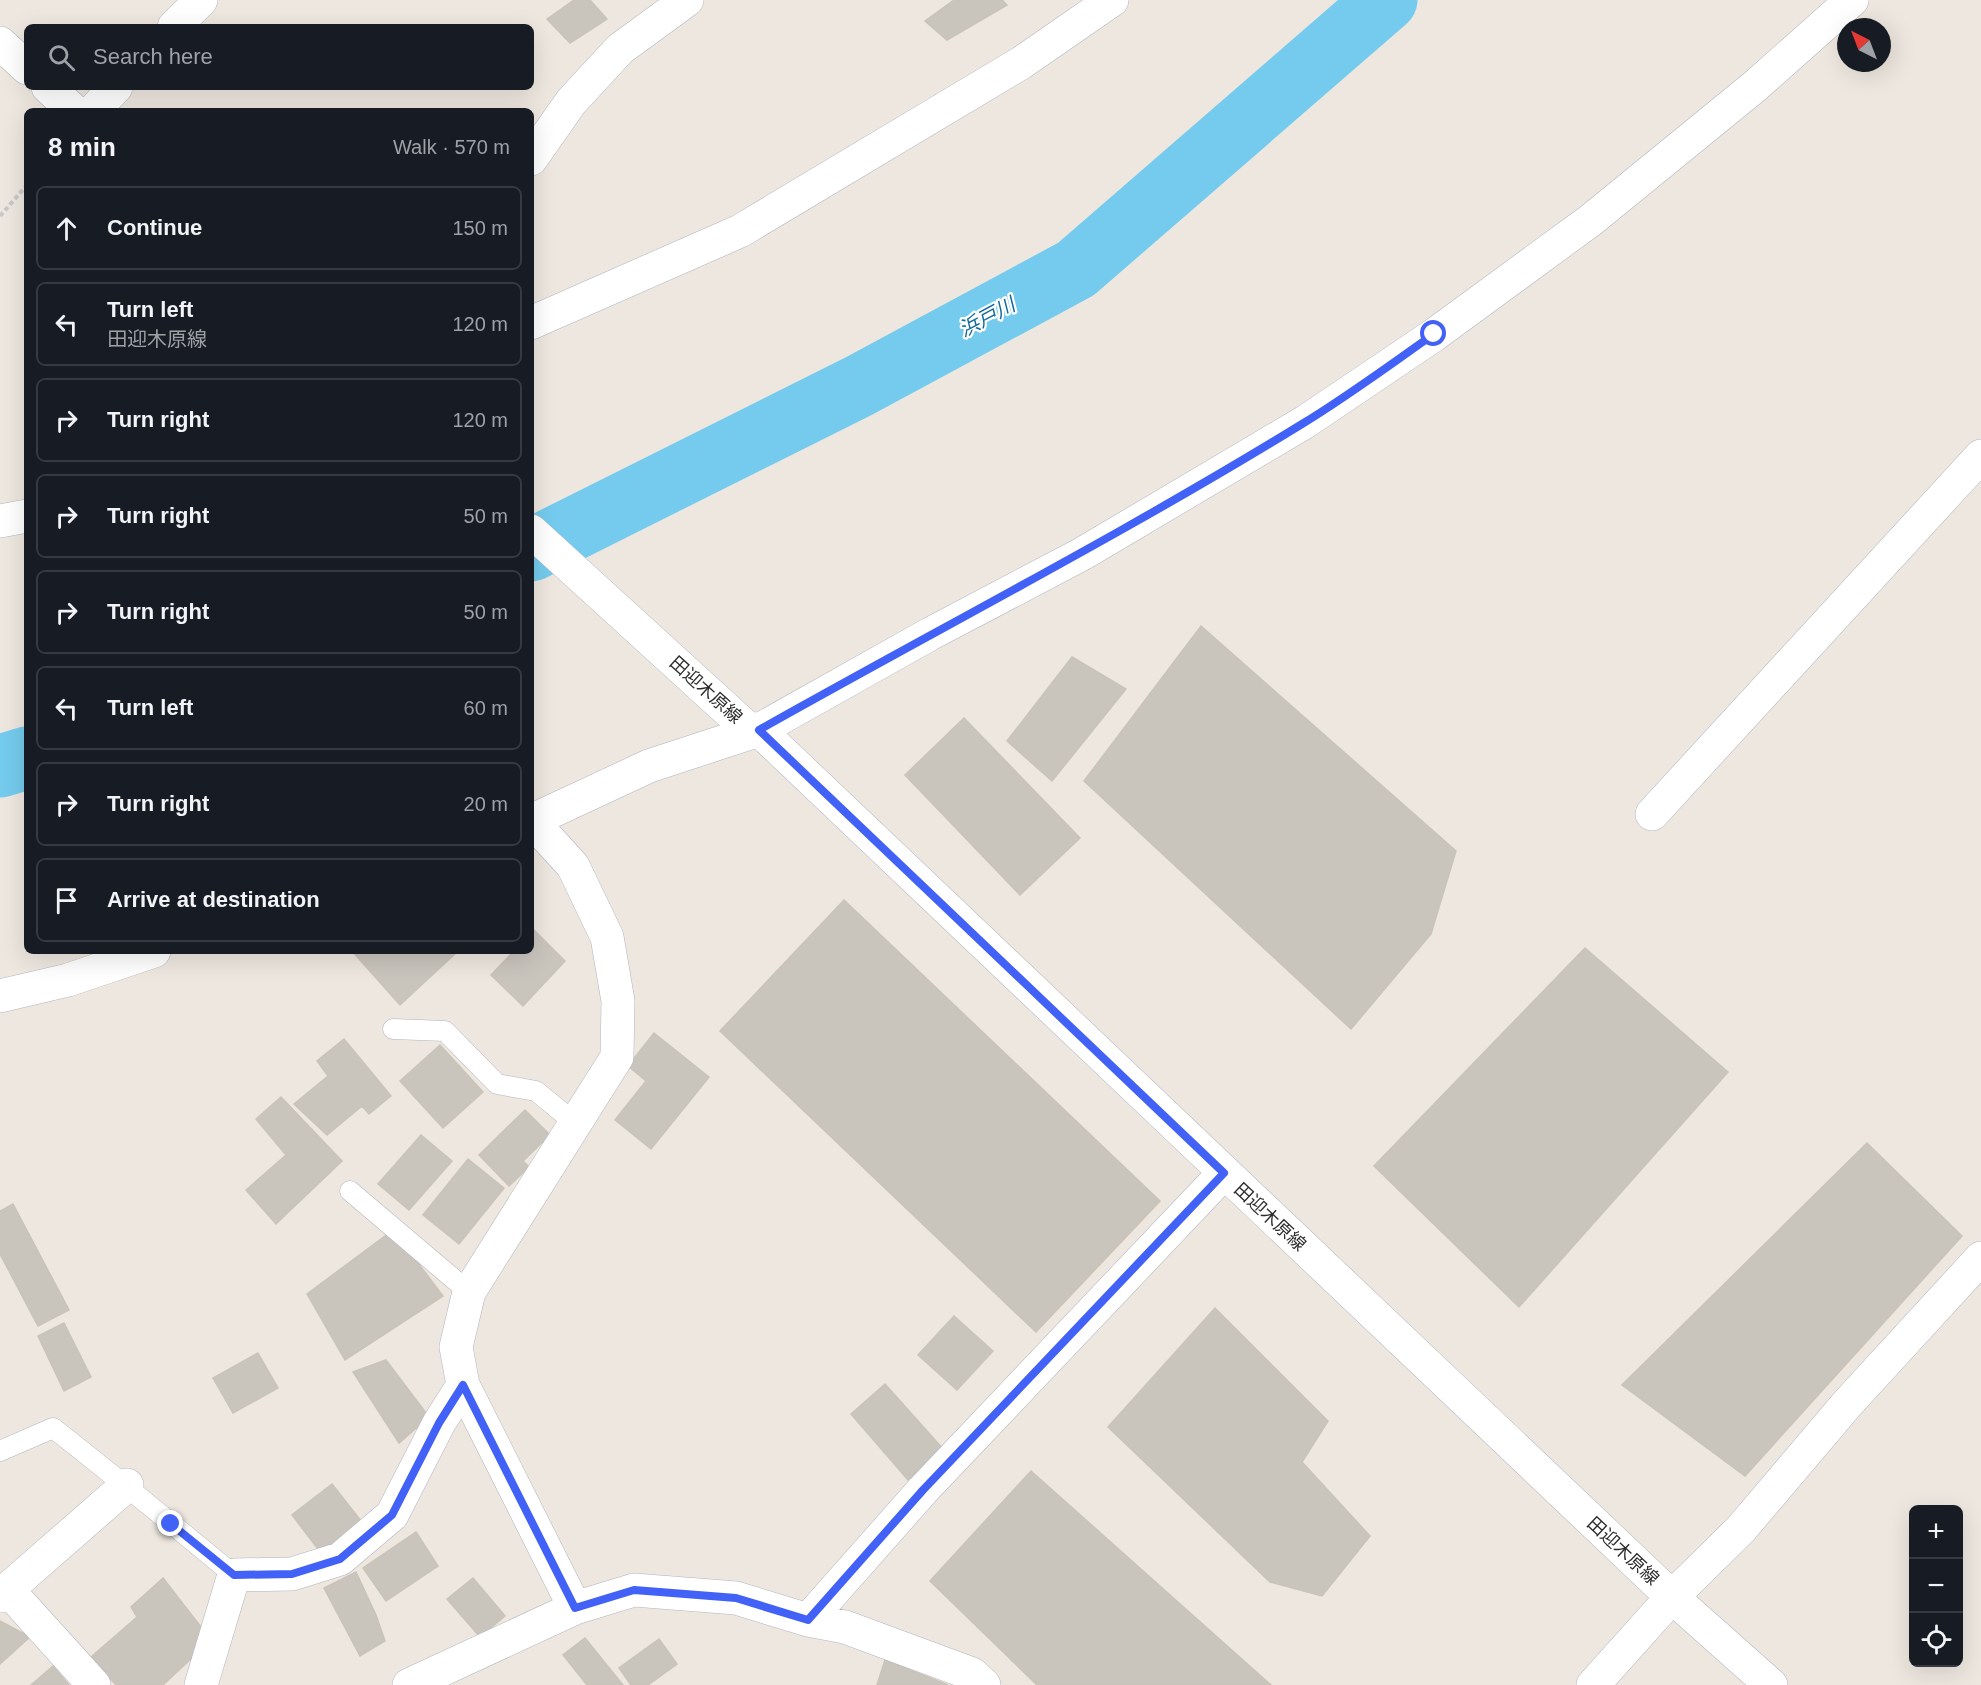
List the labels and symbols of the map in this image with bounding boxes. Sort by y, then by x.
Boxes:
north arrow [1837,18,1891,72]
water label: 浜戸川 [955,292,1020,341]
route start [1420,320,1446,346]
street label: 田迎木原線 [666,652,746,728]
street label: 田迎木原線 [1230,1179,1310,1255]
route end [157,1510,183,1536]
street label: 田迎木原線 [1583,1513,1663,1589]

